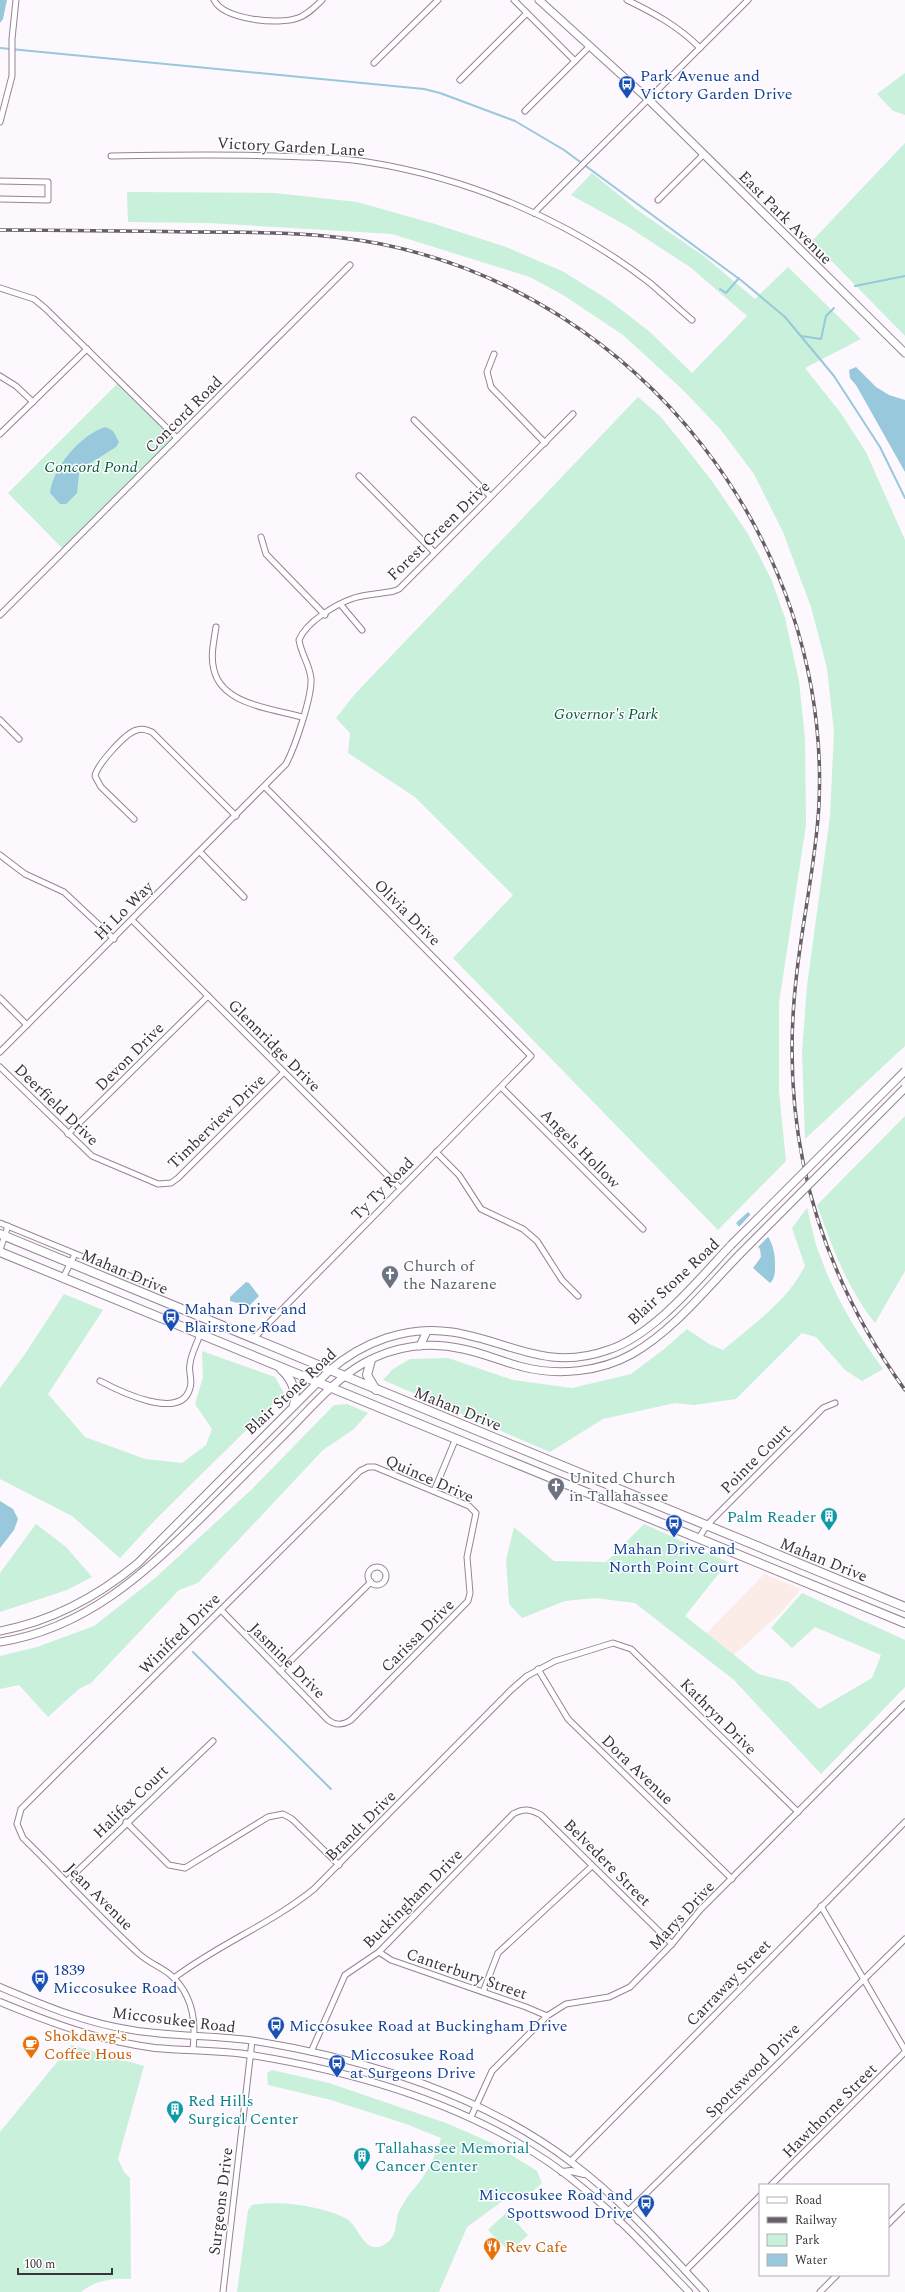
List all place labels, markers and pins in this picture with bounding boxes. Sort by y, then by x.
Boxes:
place label: Park Avenue and Victory Garden Drive [640,64,793,106]
bus stop icon: Park Avenue and Victory Garden Drive [617,74,637,99]
place label: Church of the Nazarene [403,1254,497,1296]
church icon: Church of the Nazarene [380,1264,400,1289]
place label: Mahan Drive and Blairstone Road [184,1297,307,1339]
bus stop icon: Mahan Drive and Blairstone Road [161,1307,181,1332]
place label: United Church in Tallahassee [569,1466,675,1508]
church icon: United Church in Tallahassee [546,1476,566,1501]
place label: Palm Reader [727,1505,816,1529]
building icon: Palm Reader [819,1506,839,1531]
bus stop icon: Mahan Drive and North Point Court [664,1513,684,1538]
place label: Mahan Drive and North Point Court [609,1537,740,1579]
place label: 1839 Miccosukee Road [53,1958,177,2000]
bus stop icon: 1839 Miccosukee Road [30,1968,50,1993]
place label: Miccosukee Road at Buckingham Drive [289,2014,567,2038]
bus stop icon: Miccosukee Road at Buckingham Drive [266,2015,286,2040]
place label: Shokdawg's Coffee Hous [44,2024,132,2066]
cafe icon: Shokdawg's Coffee Hous [21,2034,41,2059]
place label: Miccosukee Road at Surgeons Drive [350,2043,476,2085]
bus stop icon: Miccosukee Road at Surgeons Drive [327,2053,347,2078]
place label: Red Hills Surgical Center [188,2089,298,2131]
building icon: Red Hills Surgical Center [165,2099,185,2124]
place label: Tallahassee Memorial Cancer Center [375,2136,530,2178]
building icon: Tallahassee Memorial Cancer Center [352,2146,372,2171]
place label: Miccosukee Road and Spottswood Drive [479,2183,633,2225]
bus stop icon: Miccosukee Road and Spottswood Drive [636,2193,656,2218]
place label: Rev Cafe [505,2235,568,2259]
restaurant icon: Rev Cafe [482,2236,502,2261]

